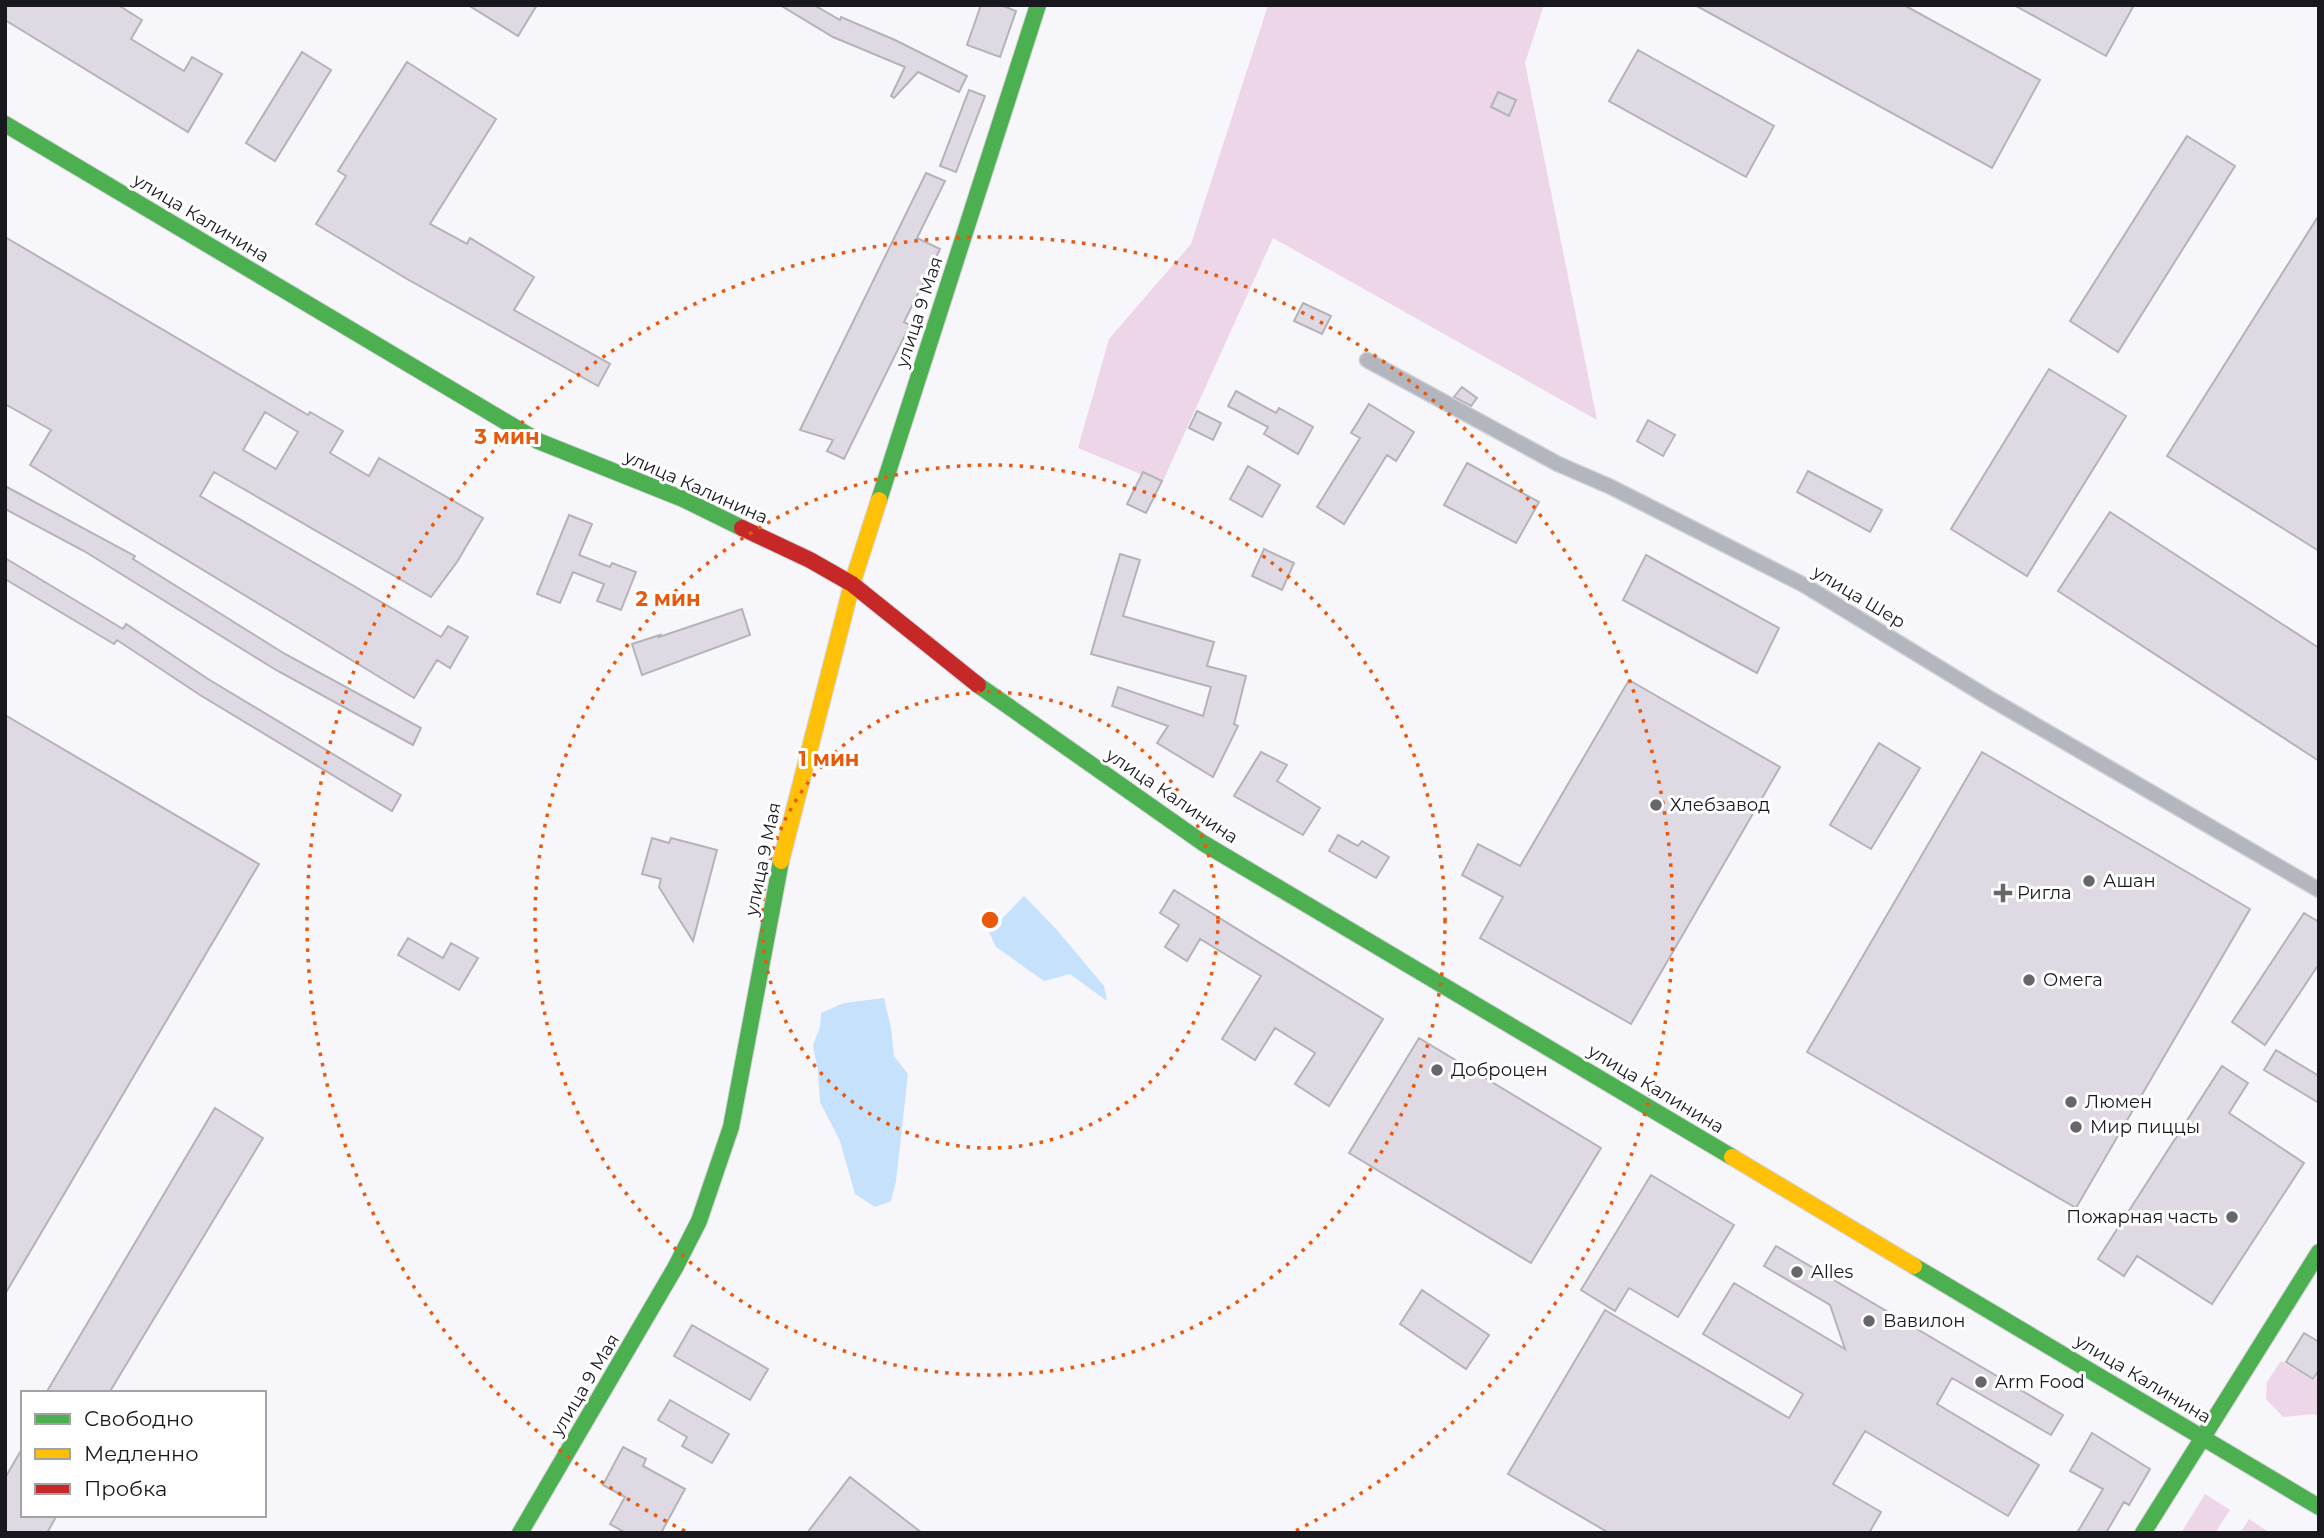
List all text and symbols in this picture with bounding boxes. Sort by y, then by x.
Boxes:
street label: улица Калинина [128,168,273,267]
street label: улица 9 Мая [890,254,947,371]
text: 3 мин [474,424,539,449]
street label: улица Калинина [620,445,771,529]
street label: улица Шер [1808,560,1909,633]
text: 2 мин [636,586,700,611]
street label: улица Калинина [1101,743,1242,848]
text: 1 мин [799,746,859,771]
place label: Хлебзавод [1670,794,1770,816]
marker: Хлебзавод [1648,797,1664,813]
street label: улица 9 Мая [740,800,786,919]
place label: Ашан [2103,870,2156,892]
marker: Ашан [2081,873,2097,889]
place label: Ригла [2017,882,2072,904]
marker: Ригла [1995,885,2011,901]
centre of rings [978,908,1002,932]
place label: Омега [2043,969,2103,991]
marker: Омега [2021,972,2037,988]
street label: улица Калинина [1583,1039,1728,1138]
place label: Доброцен [1451,1059,1548,1081]
marker: Доброцен [1429,1062,1445,1078]
place label: Люмен [2085,1091,2152,1113]
marker: Люмен [2063,1094,2079,1110]
place label: Мир пиццы [2090,1116,2200,1138]
marker: Мир пиццы [2068,1119,2084,1135]
place label: Пожарная часть [2066,1206,2218,1228]
marker: Пожарная часть [2224,1209,2240,1225]
place label: Alles [1811,1261,1853,1283]
marker: Alles [1789,1264,1805,1280]
place label: Вавилон [1883,1310,1965,1332]
marker: Вавилон [1861,1313,1877,1329]
street label: улица Калинина [2070,1329,2215,1428]
street label: улица 9 Мая [545,1330,624,1441]
place label: Arm Food [1995,1371,2085,1393]
marker: Arm Food [1973,1374,1989,1390]
legend [21,1391,266,1517]
text: Свободно [84,1406,194,1431]
text: Медленно [84,1441,199,1466]
text: Пробка [84,1476,167,1501]

